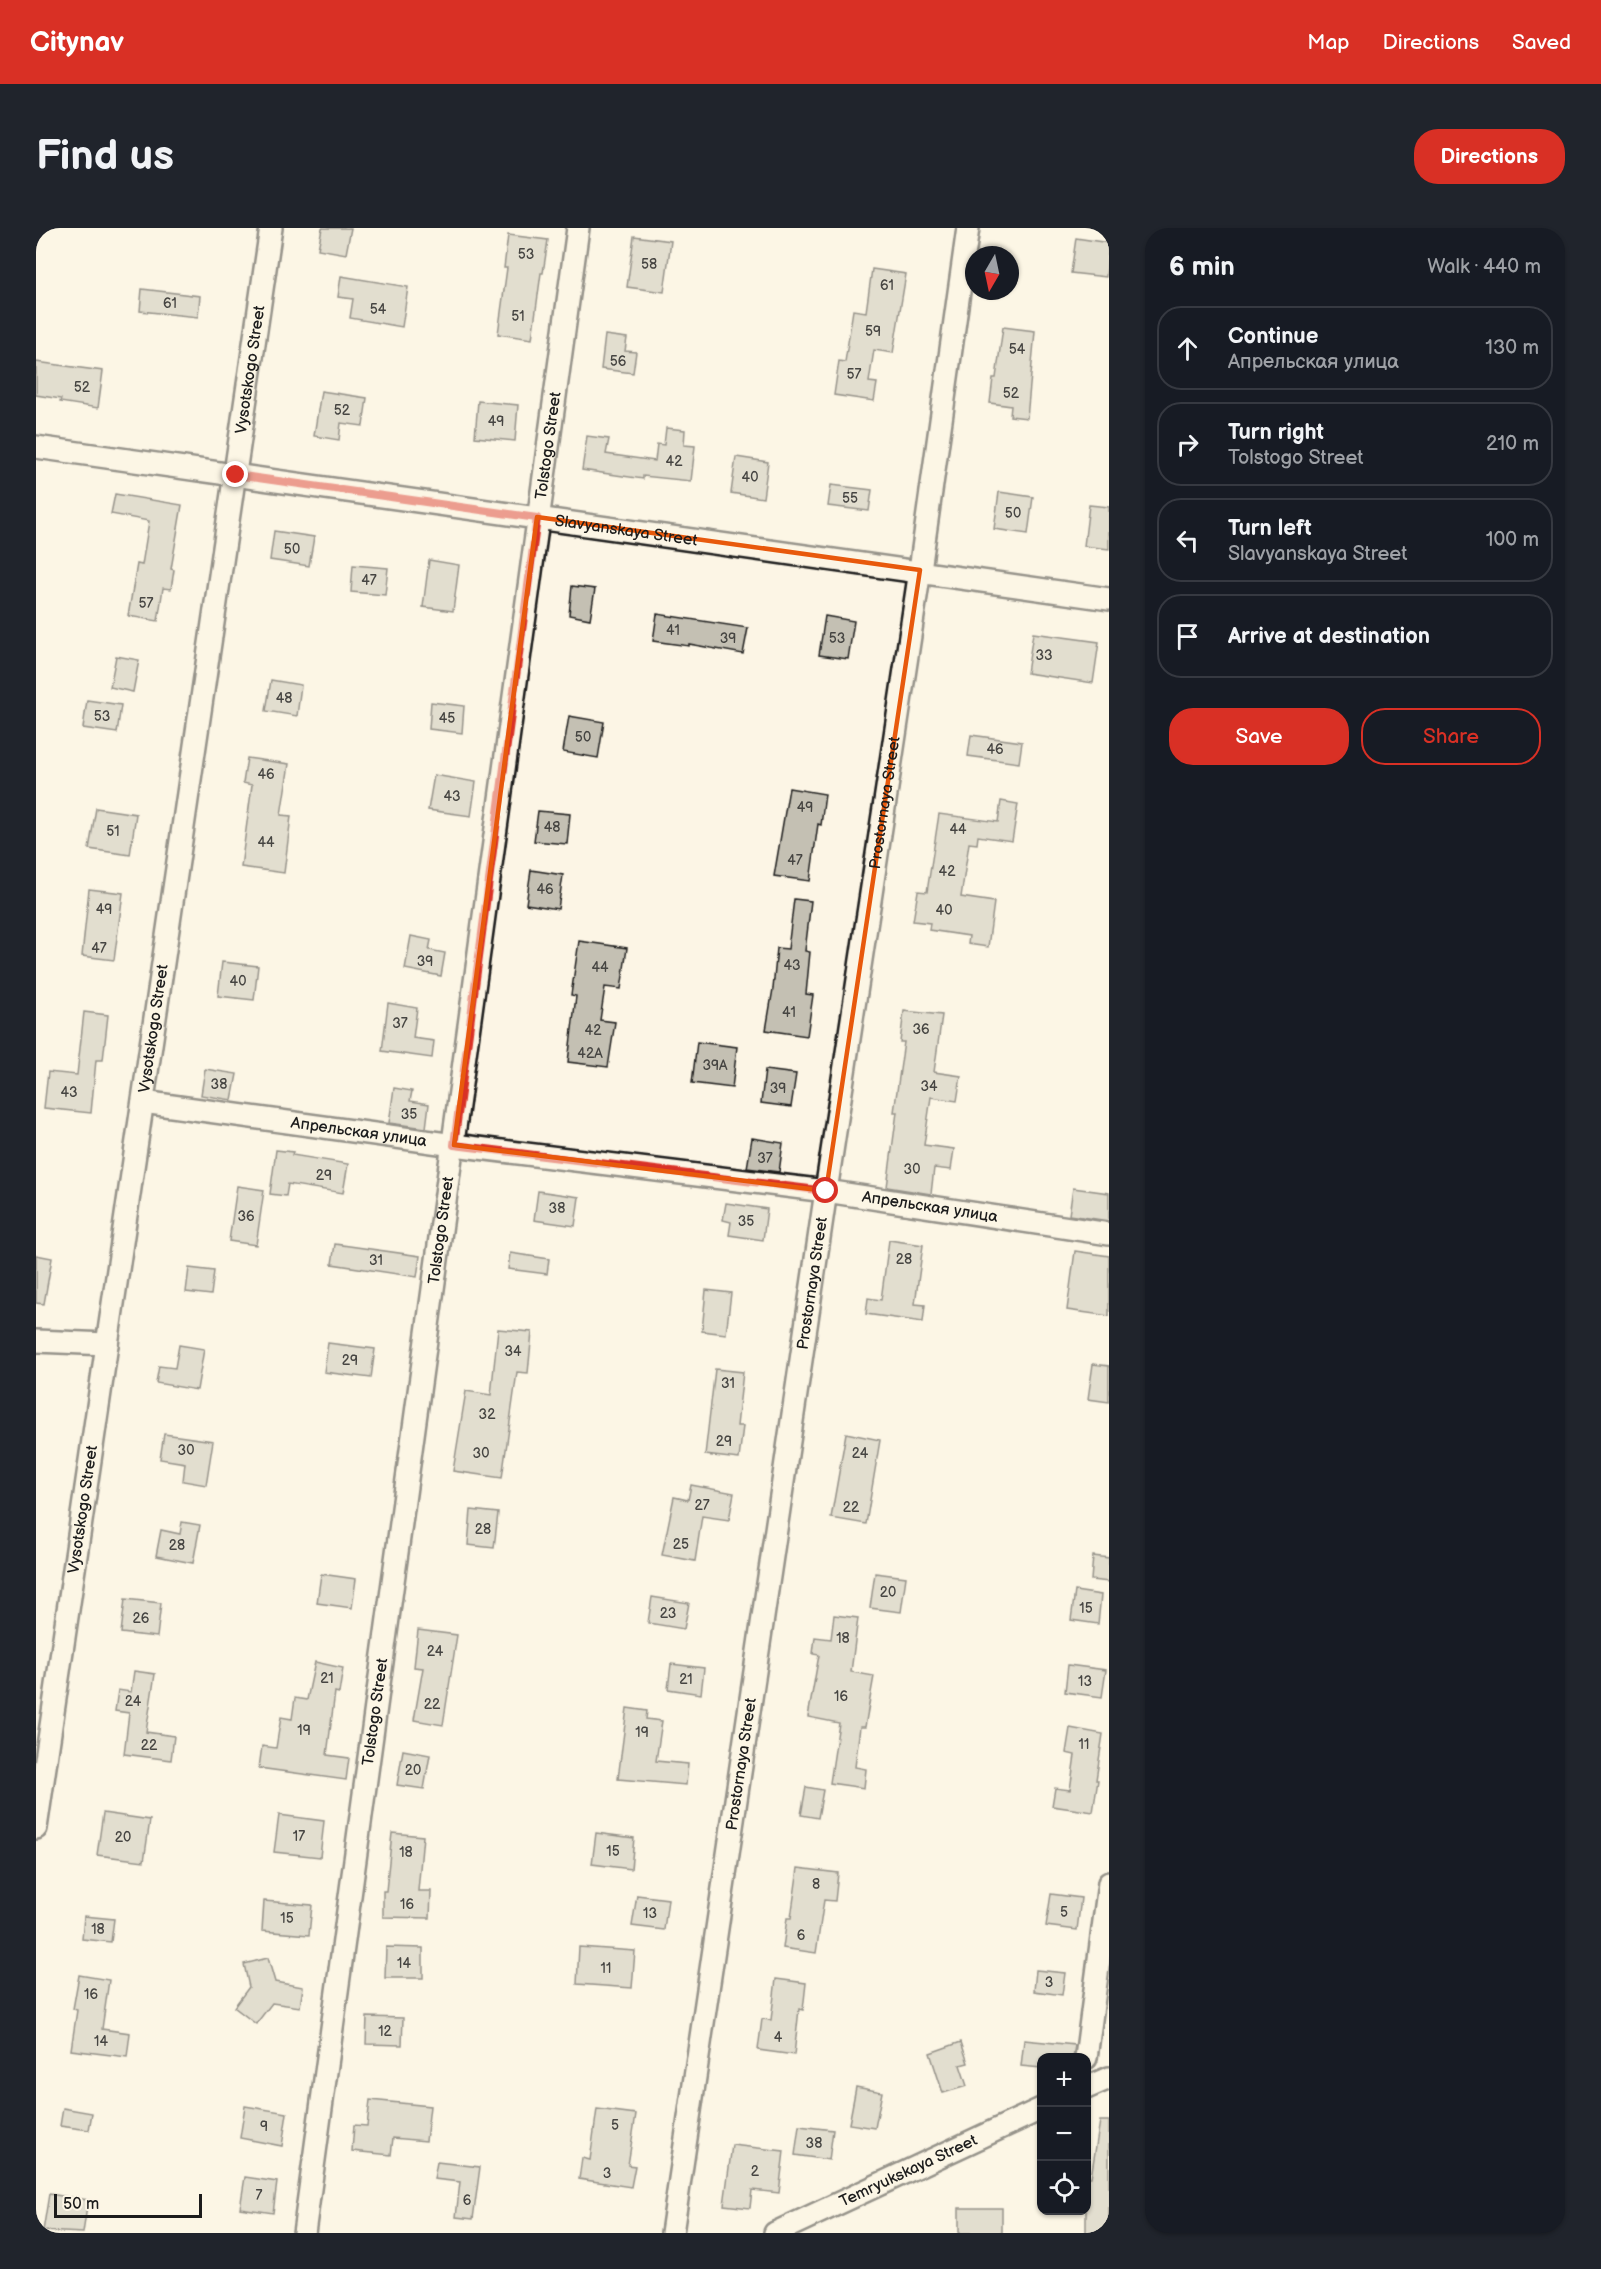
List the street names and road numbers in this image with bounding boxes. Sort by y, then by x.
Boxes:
street label: Vysotskogo Street [231,304,269,435]
street label: Tolstogo Street [532,391,565,501]
street label: Slavyanskaya Street [554,511,699,550]
street label: Prostornaya Street [865,735,904,870]
street label: Vysotskogo Street [135,963,172,1094]
street label: Апрельская улица [289,1113,429,1151]
street label: Tolstogo Street [424,1175,458,1285]
street label: Апрельская улица [860,1187,1000,1227]
street label: Prostornaya Street [793,1216,832,1351]
street label: Vysotskogo Street [64,1444,102,1575]
street label: Tolstogo Street [358,1657,392,1767]
street label: Prostornaya Street [722,1696,760,1832]
street label: Temryukskaya Street [836,2131,980,2211]

